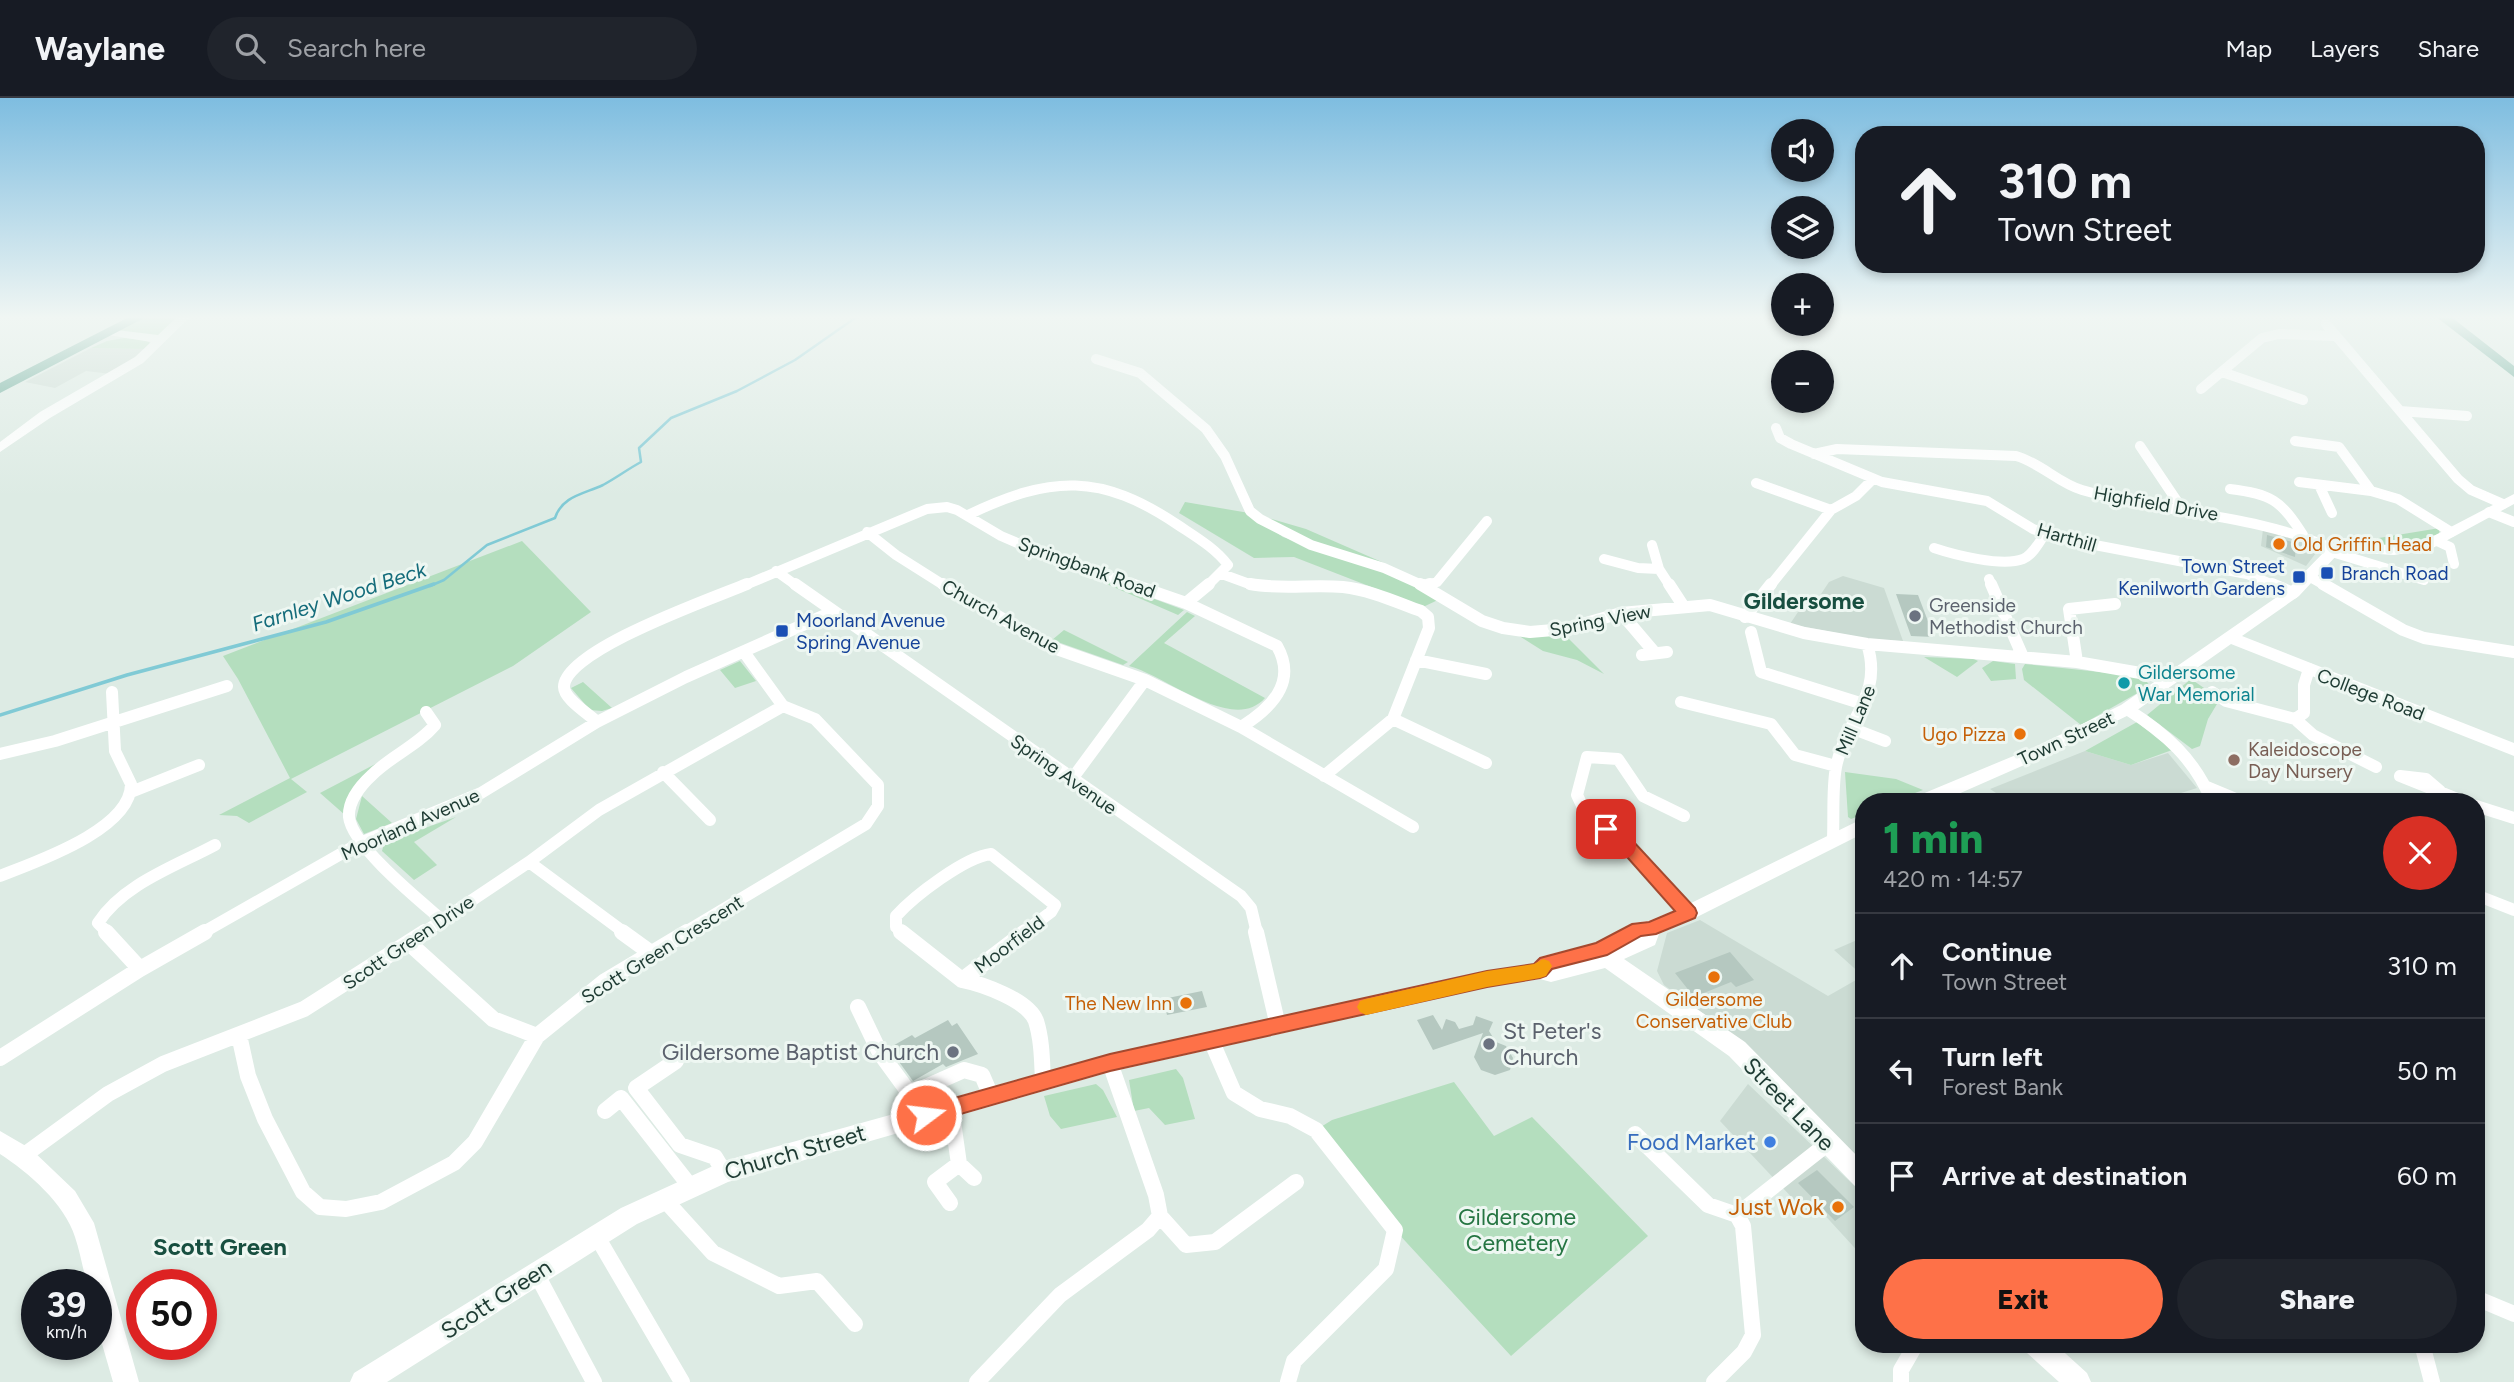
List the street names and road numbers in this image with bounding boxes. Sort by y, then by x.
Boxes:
street label: Highfield Drive [2092,481,2220,526]
street label: Harthill [2034,518,2099,557]
street label: Springbank Road [1015,532,1159,603]
street label: Church Avenue [938,575,1064,658]
street label: Spring View [1547,599,1653,642]
street label: College Road [2314,663,2428,726]
street label: Mill Lane [1830,682,1881,759]
street label: Town Street [2014,706,2118,771]
street label: Spring Avenue [1006,729,1121,820]
street label: Moorland Avenue [337,784,483,865]
street label: Scott Green Drive [338,890,478,995]
street label: Scott Green Crescent [577,890,748,1009]
street label: Moorfield [970,911,1049,978]
street label: Street Lane [1738,1051,1840,1157]
street label: Church Street [721,1119,869,1185]
street label: Scott Green [435,1253,557,1345]

